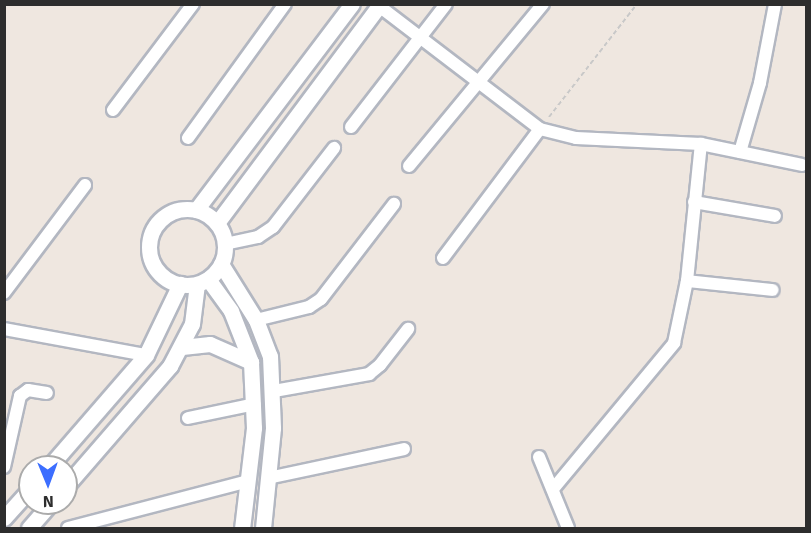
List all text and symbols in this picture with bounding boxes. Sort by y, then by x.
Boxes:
north arrow [18,455,78,515]
text: N [43,491,54,511]

